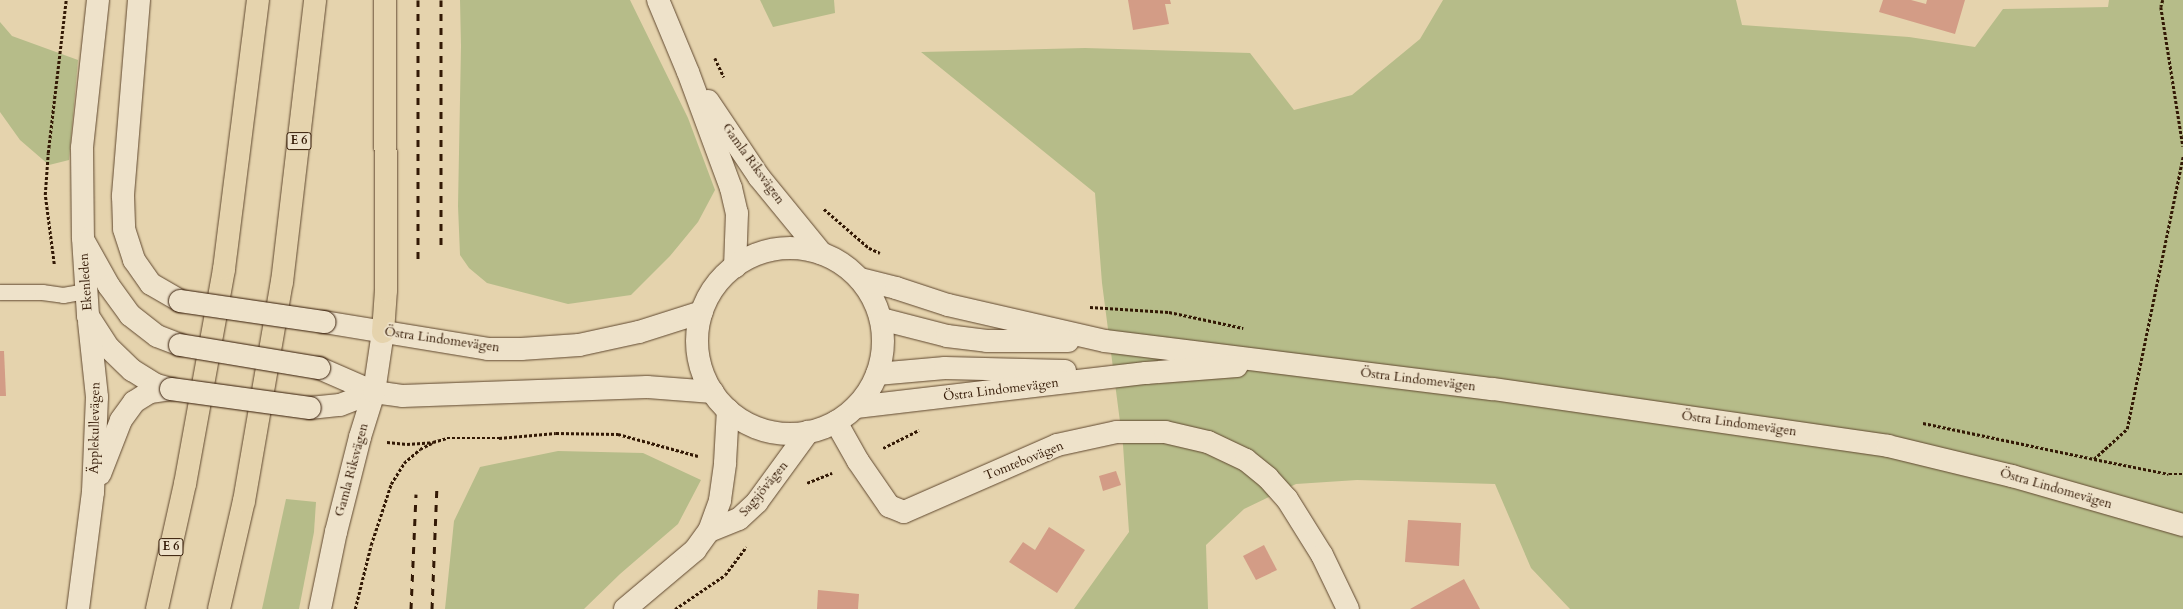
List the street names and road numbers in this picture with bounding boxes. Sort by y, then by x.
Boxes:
street label: Gamla Riksvägen [718,121,788,207]
road number: E 6 [286,131,312,151]
street label: Ekenleden [76,253,96,311]
street label: Östra Lindomevägen [383,324,501,356]
street label: Östra Lindomevägen [1359,365,1477,395]
street label: Östra Lindomevägen [942,375,1060,405]
street label: Äpplekullevägen [86,382,104,474]
street label: Östra Lindomevägen [1680,408,1798,440]
street label: Gamla Riksvägen [332,422,372,518]
street label: Tomtebovägen [982,438,1066,484]
street label: Sagsjövägen [736,458,792,520]
street label: Östra Lindomevägen [1998,465,2114,513]
road number: E 6 [158,537,184,557]

